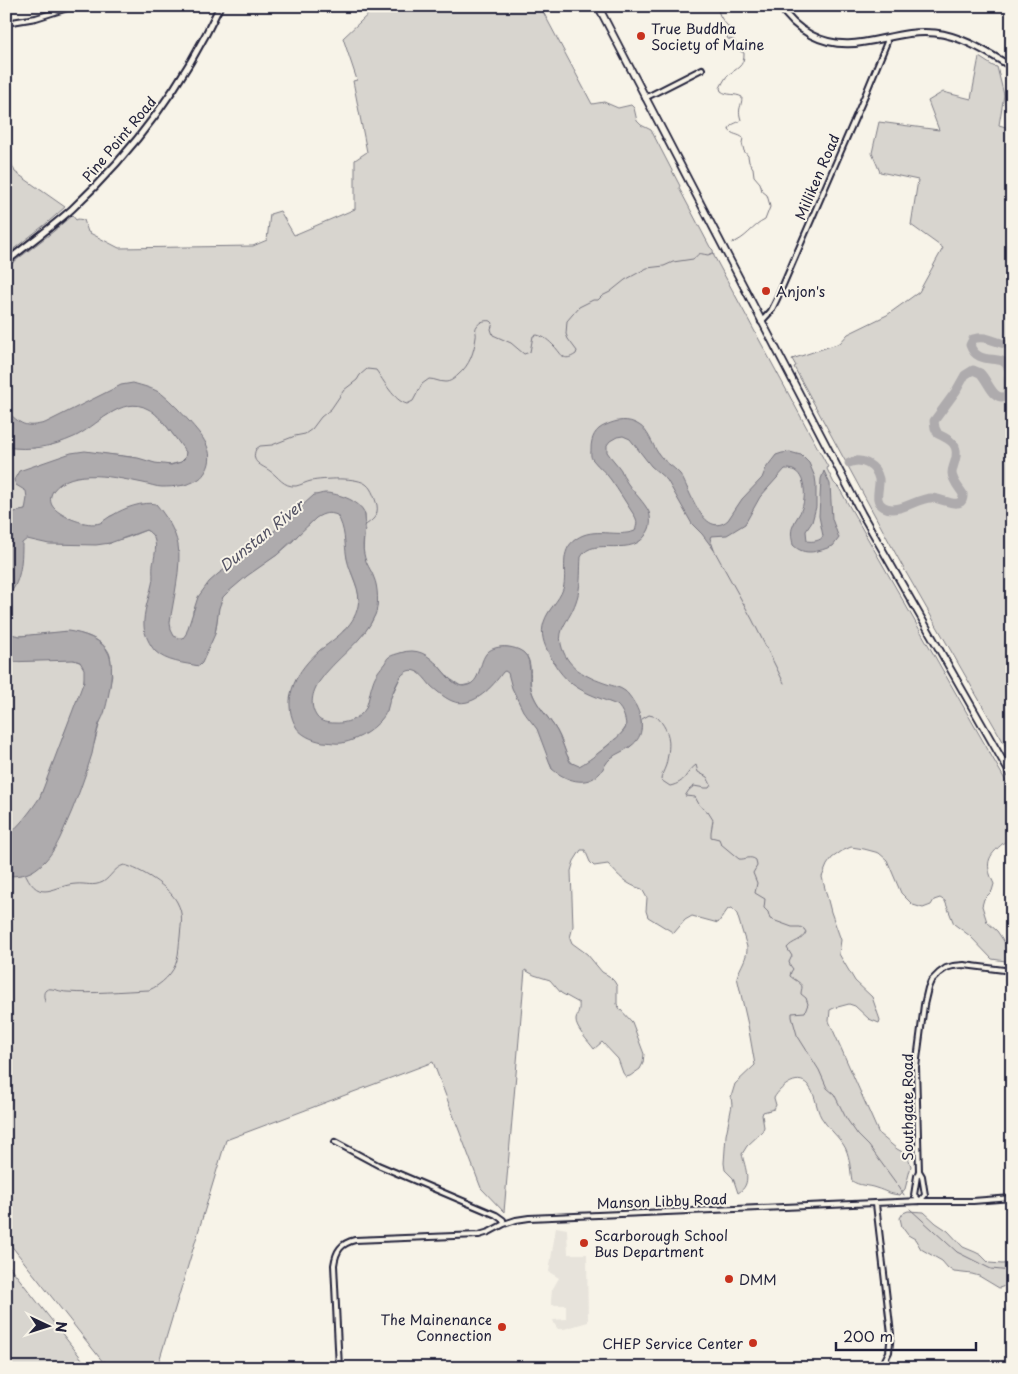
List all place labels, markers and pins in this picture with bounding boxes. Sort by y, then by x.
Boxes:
place label: True Buddha Society of Maine [651,18,764,55]
marker: True Buddha Society of Maine [635,30,647,42]
place label: Anjon's [776,281,825,302]
marker: Anjon's [760,285,772,297]
place label: Scarborough School Bus Department [594,1225,728,1262]
marker: Scarborough School Bus Department [578,1237,590,1249]
place label: DMM [739,1269,777,1290]
marker: DMM [723,1273,735,1285]
place label: The Mainenance Connection [381,1309,492,1346]
marker: The Mainenance Connection [496,1321,508,1333]
place label: CHEP Service Center [602,1333,743,1354]
marker: CHEP Service Center [747,1337,759,1349]

